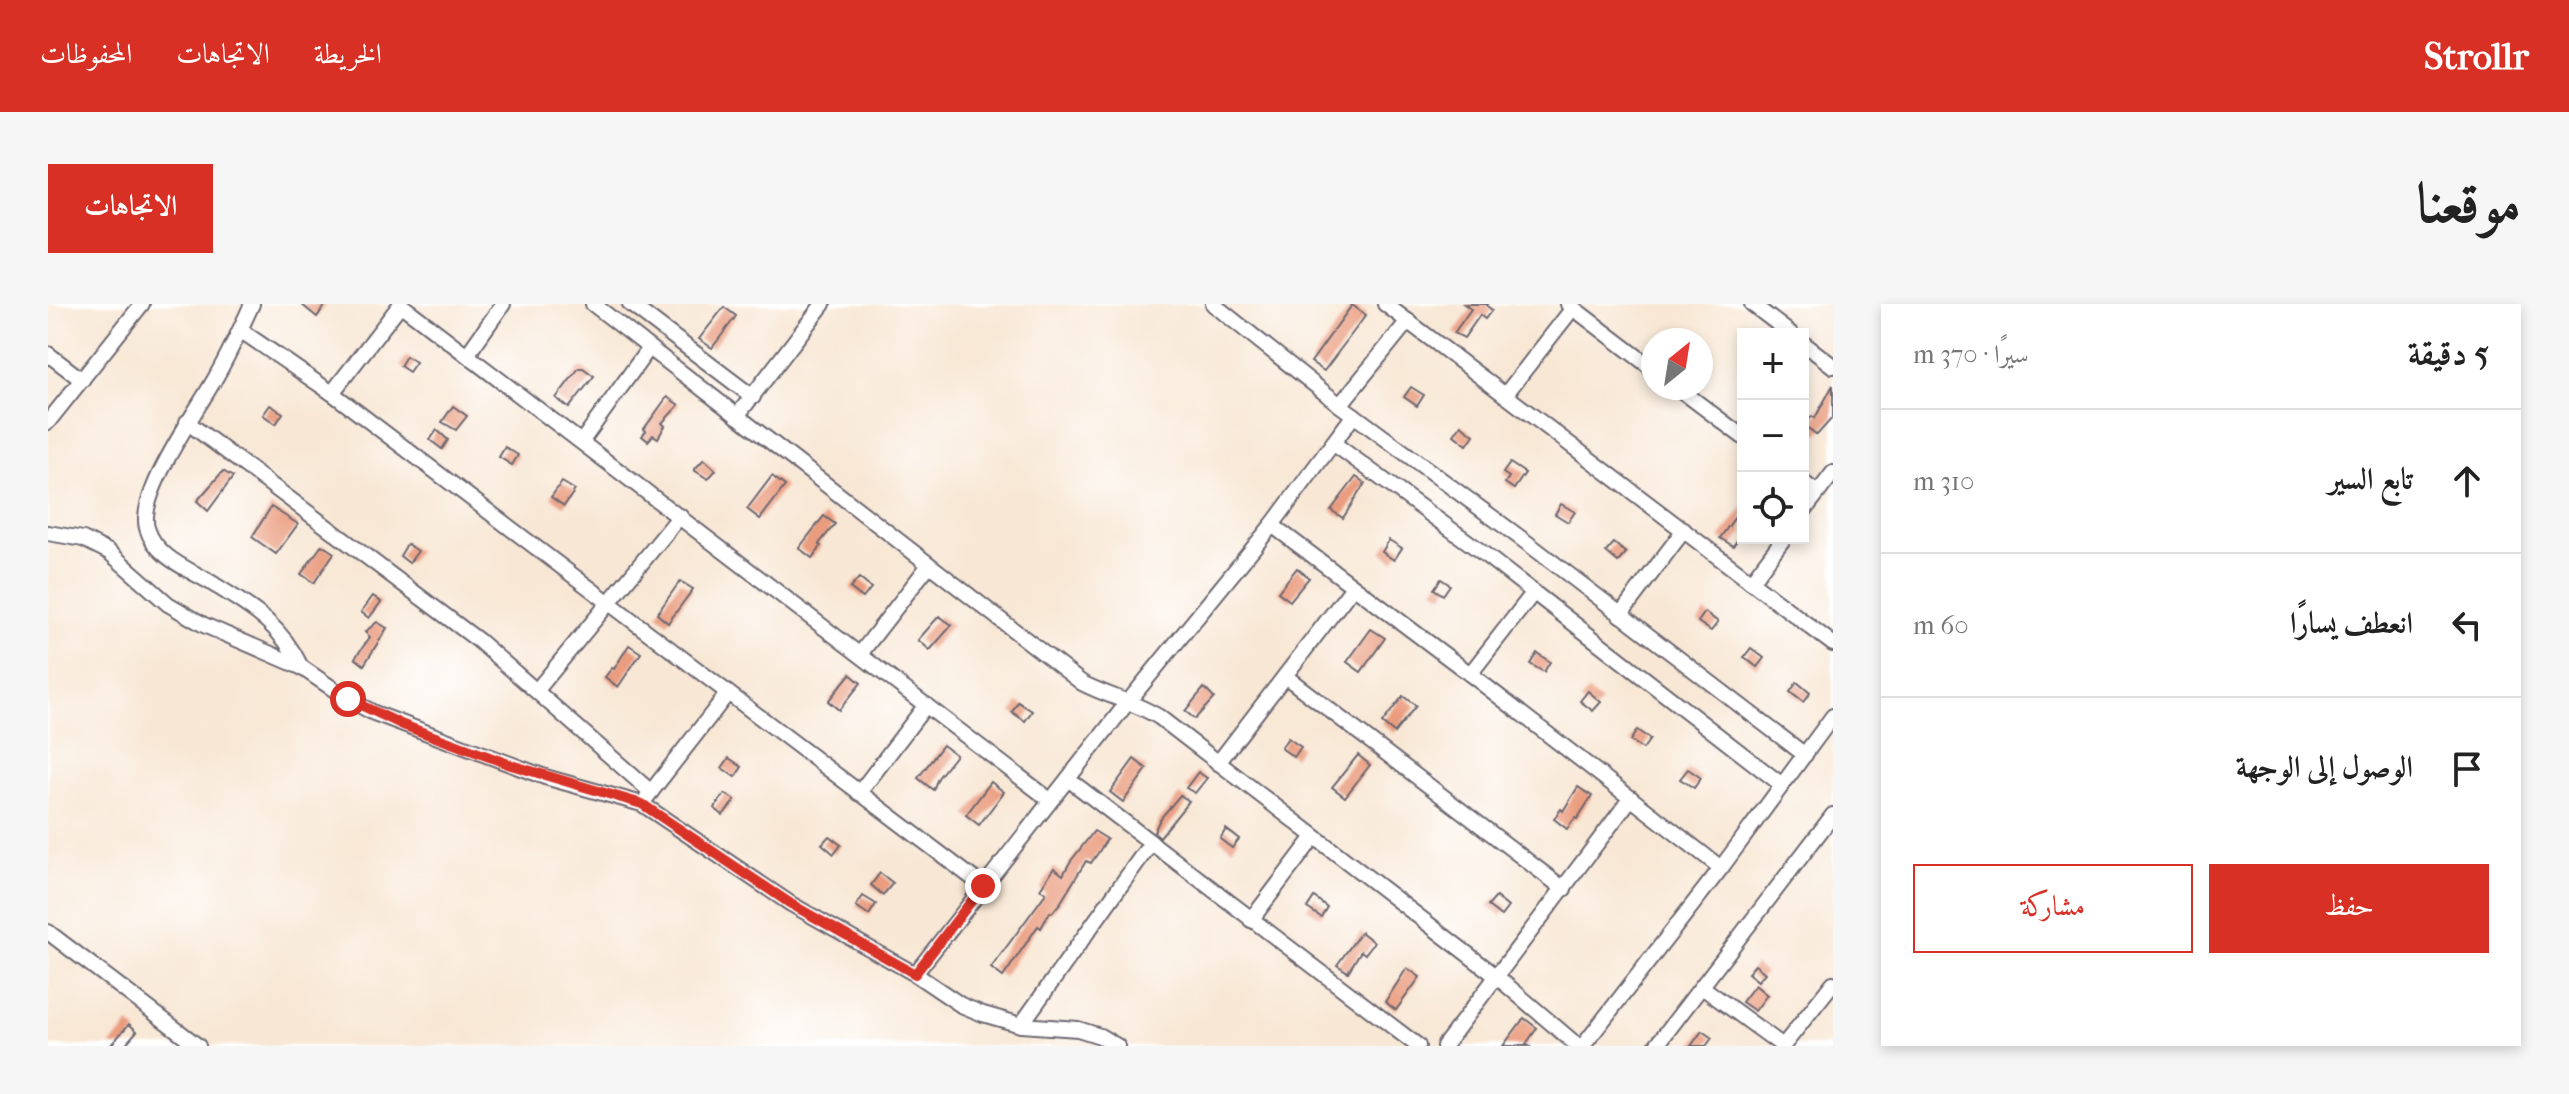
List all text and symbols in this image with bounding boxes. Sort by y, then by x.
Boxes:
text: Strollr [2424,34,2529,79]
text: المحفوظات [40,37,132,70]
text: الاتجاهات [176,37,270,70]
text: الخريطة [314,37,382,70]
button: الاتجاهات [48,164,213,253]
text: موقعنا [2416,171,2521,236]
north arrow [1641,328,1713,400]
map controls [1737,328,1809,544]
button: + [1737,328,1809,400]
text: 5 دقيقة [2408,333,2489,373]
text: سيرًا · 370 m [1913,339,2029,370]
button: − [1737,400,1809,472]
icon: ahead [2445,459,2489,503]
text: تابع السير [2328,462,2413,497]
text: 310 m [1913,466,1974,497]
button: locate [1737,472,1809,544]
icon: left [2445,603,2489,647]
text: انعطف يسارًا [2290,606,2413,641]
text: 60 m [1913,610,1969,641]
route start [330,681,366,717]
icon: arrive [2445,747,2489,791]
text: الوصول إلى الوجهة [2236,750,2413,785]
button: مشاركة [1913,864,2193,953]
button: حفظ [2209,864,2489,953]
route end [965,868,1001,904]

